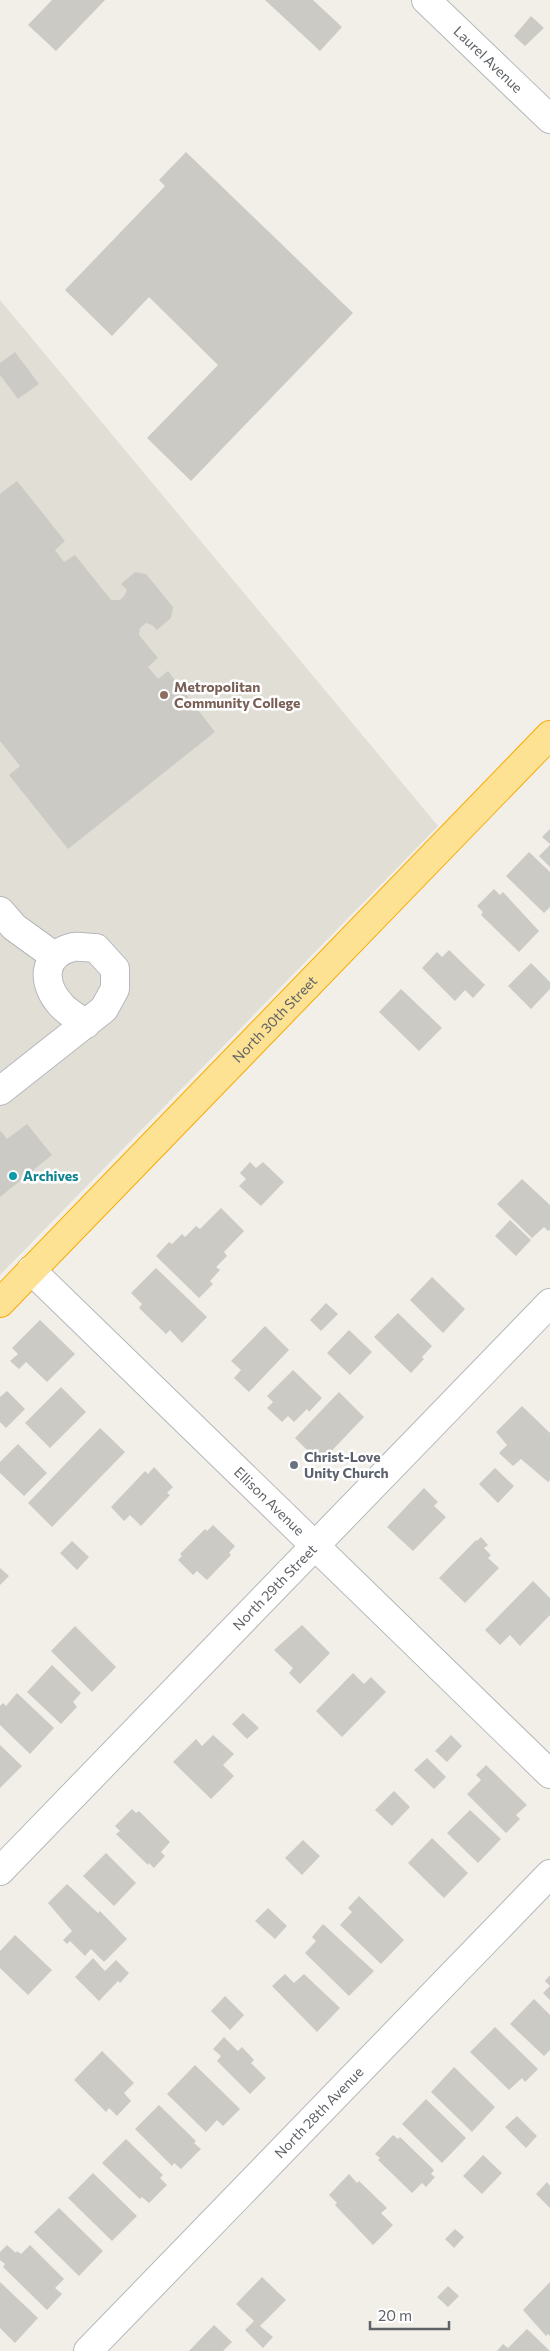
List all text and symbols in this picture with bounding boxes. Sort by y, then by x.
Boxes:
street label: Laurel Avenue [450,22,526,96]
place label: Metropolitan Community College [174,678,300,711]
marker: Metropolitan Community College [158,689,170,701]
street label: North 30th Street [229,972,320,1066]
place label: Archives [23,1167,79,1184]
marker: Archives [7,1170,19,1182]
place label: Christ-Love Unity Church [304,1448,389,1481]
marker: Christ-Love Unity Church [288,1459,300,1471]
street label: Ellison Avenue [231,1463,308,1539]
street label: North 29th Street [229,1540,320,1634]
street label: North 28th Avenue [271,2063,367,2161]
scale bar [370,2298,449,2330]
text: 20 m [378,2306,412,2324]

